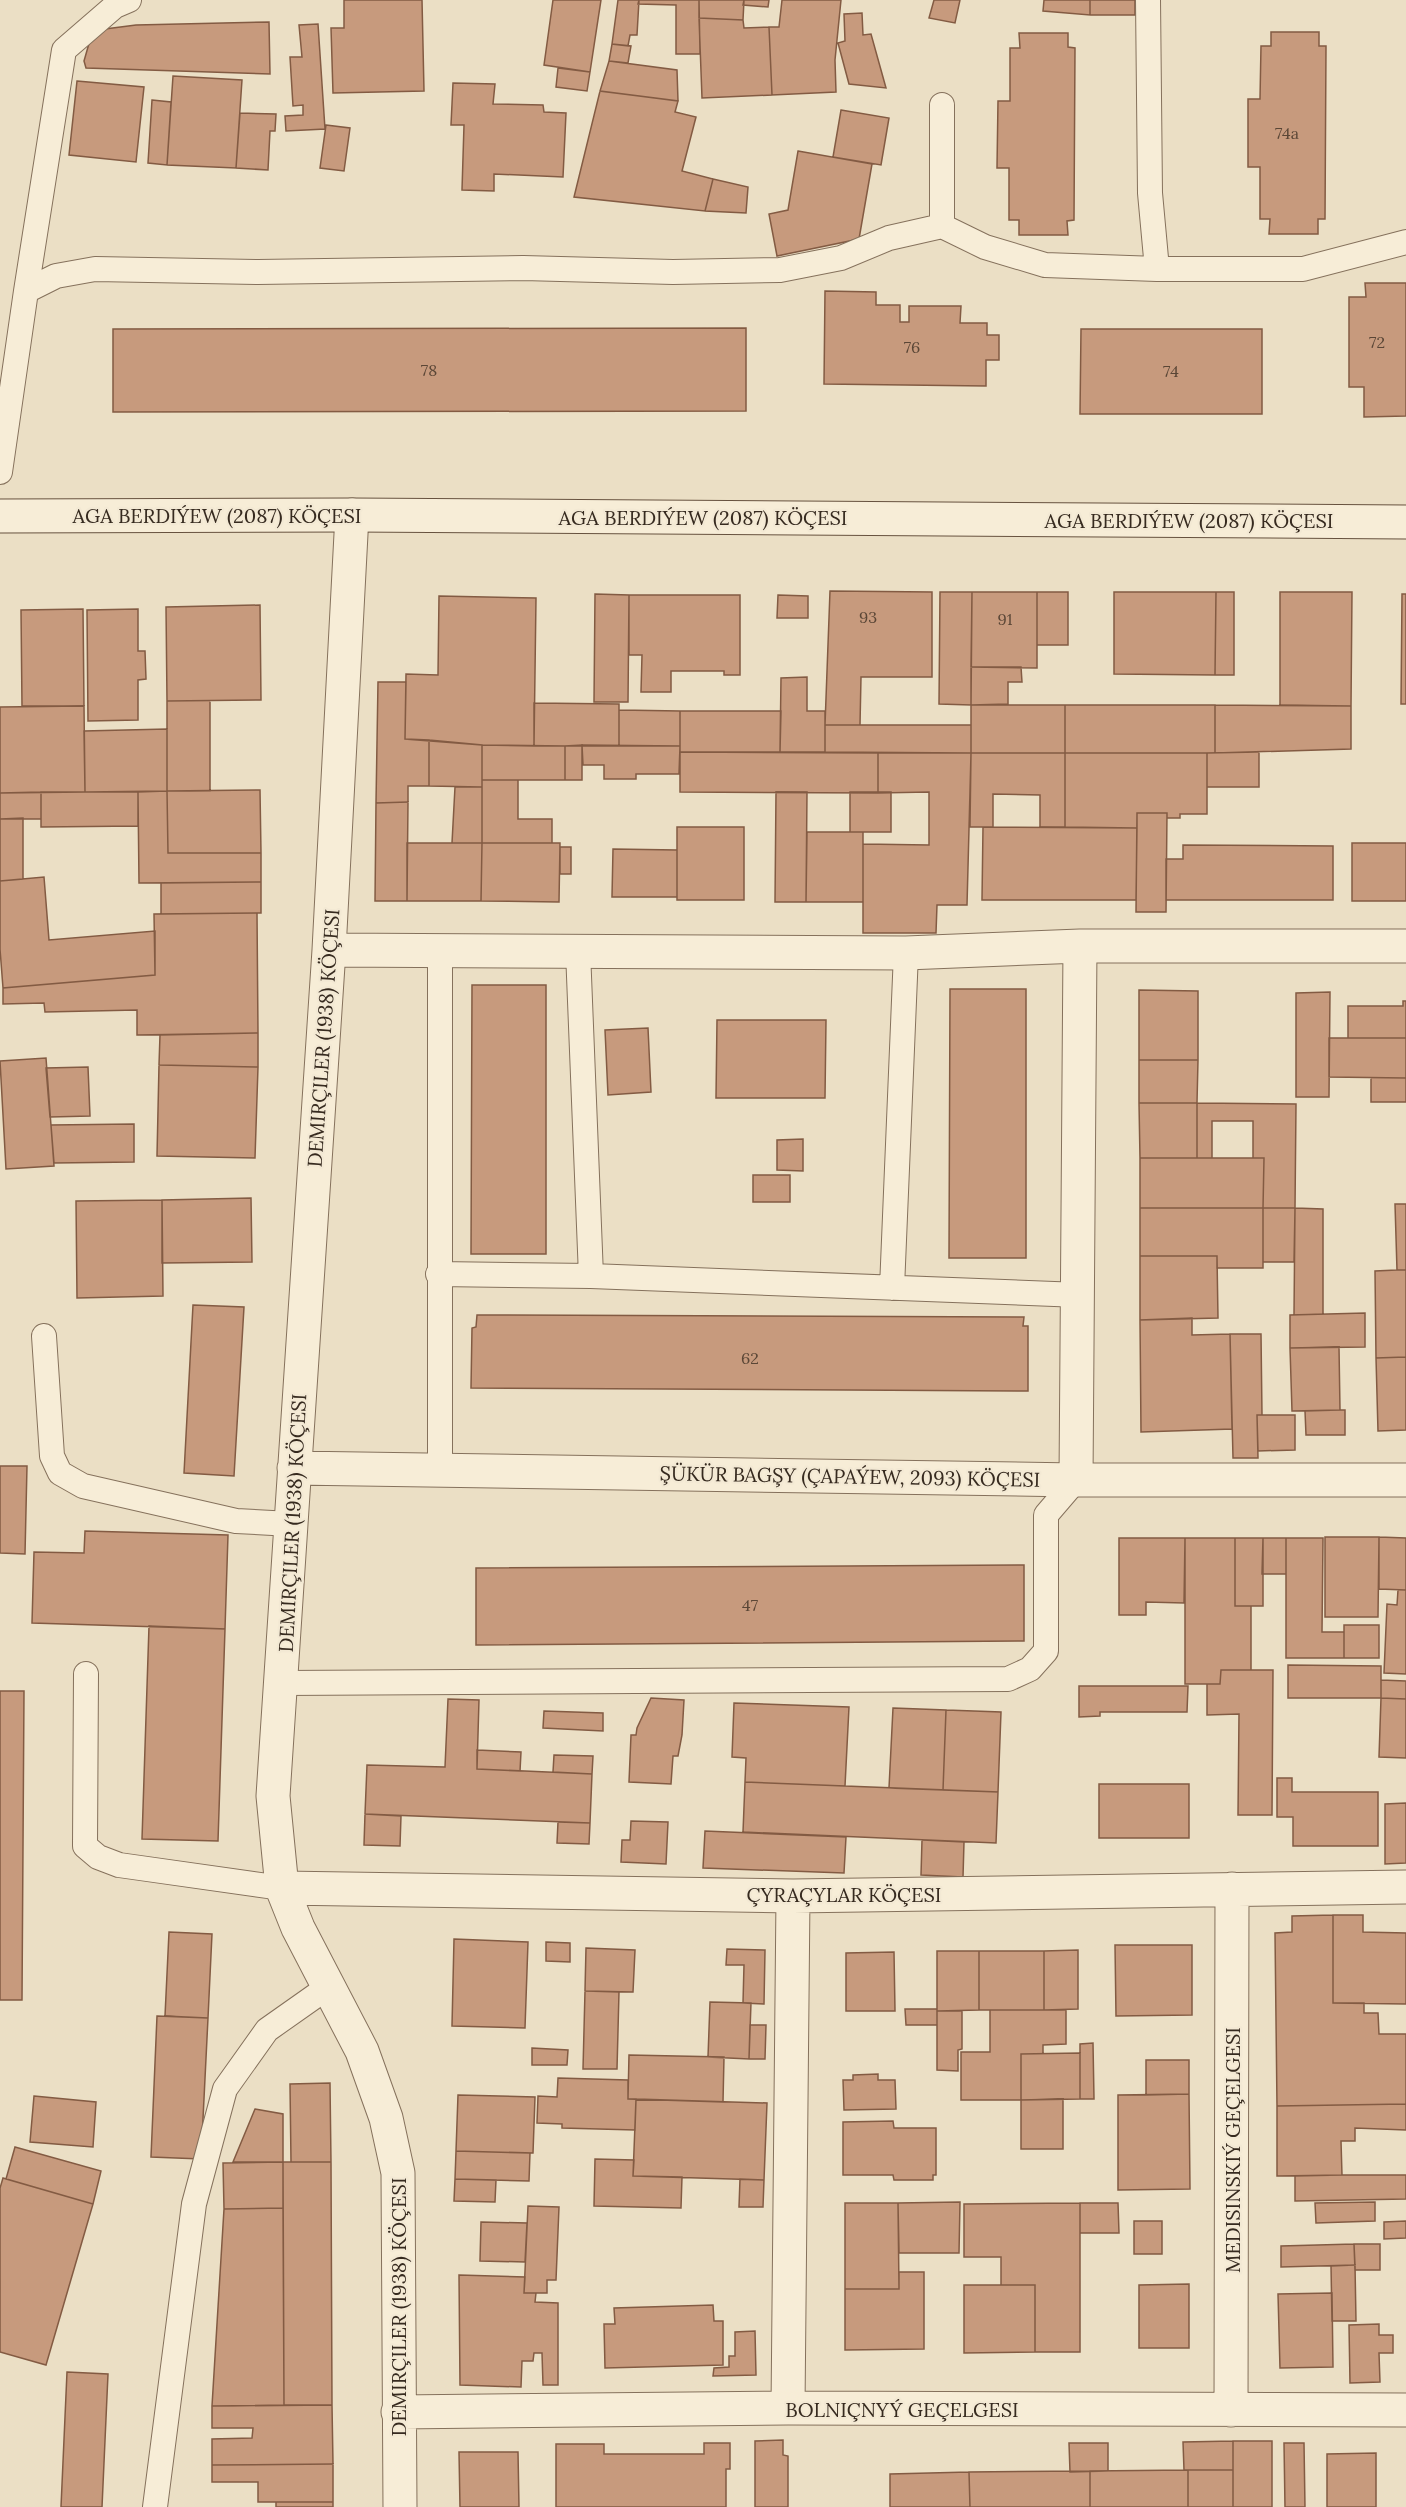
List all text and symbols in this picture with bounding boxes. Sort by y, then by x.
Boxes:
house number: 74a [1275,123,1299,143]
house number: 72 [1369,332,1385,352]
house number: 76 [904,337,920,357]
house number: 78 [421,360,437,380]
house number: 74 [1163,361,1179,381]
street label: AGA BERDIÝEW (2087) KÖÇESI [72,503,361,529]
street label: AGA BERDIÝEW (2087) KÖÇESI [558,505,847,531]
street label: AGA BERDIÝEW (2087) KÖÇESI [1044,508,1333,534]
house number: 93 [859,607,877,627]
house number: 91 [997,609,1013,629]
street label: DEMIRÇILER (1938) KÖÇESI [301,908,346,1168]
house number: 62 [741,1348,759,1368]
street label: DEMIRÇILER (1938) KÖÇESI [273,1393,312,1653]
street label: ŞÜKÜR BAGŞY (ÇAPAÝEW, 2093) KÖÇESI [659,1460,1041,1493]
house number: 47 [742,1595,759,1615]
street label: ÇYRAÇYLAR KÖÇESI [746,1882,942,1907]
street label: MEDISINSKIÝ GEÇELGESI [1220,2027,1245,2273]
street label: DEMIRÇILER (1938) KÖÇESI [386,2177,412,2437]
street label: BOLNIÇNYÝ GEÇELGESI [785,2397,1019,2422]

